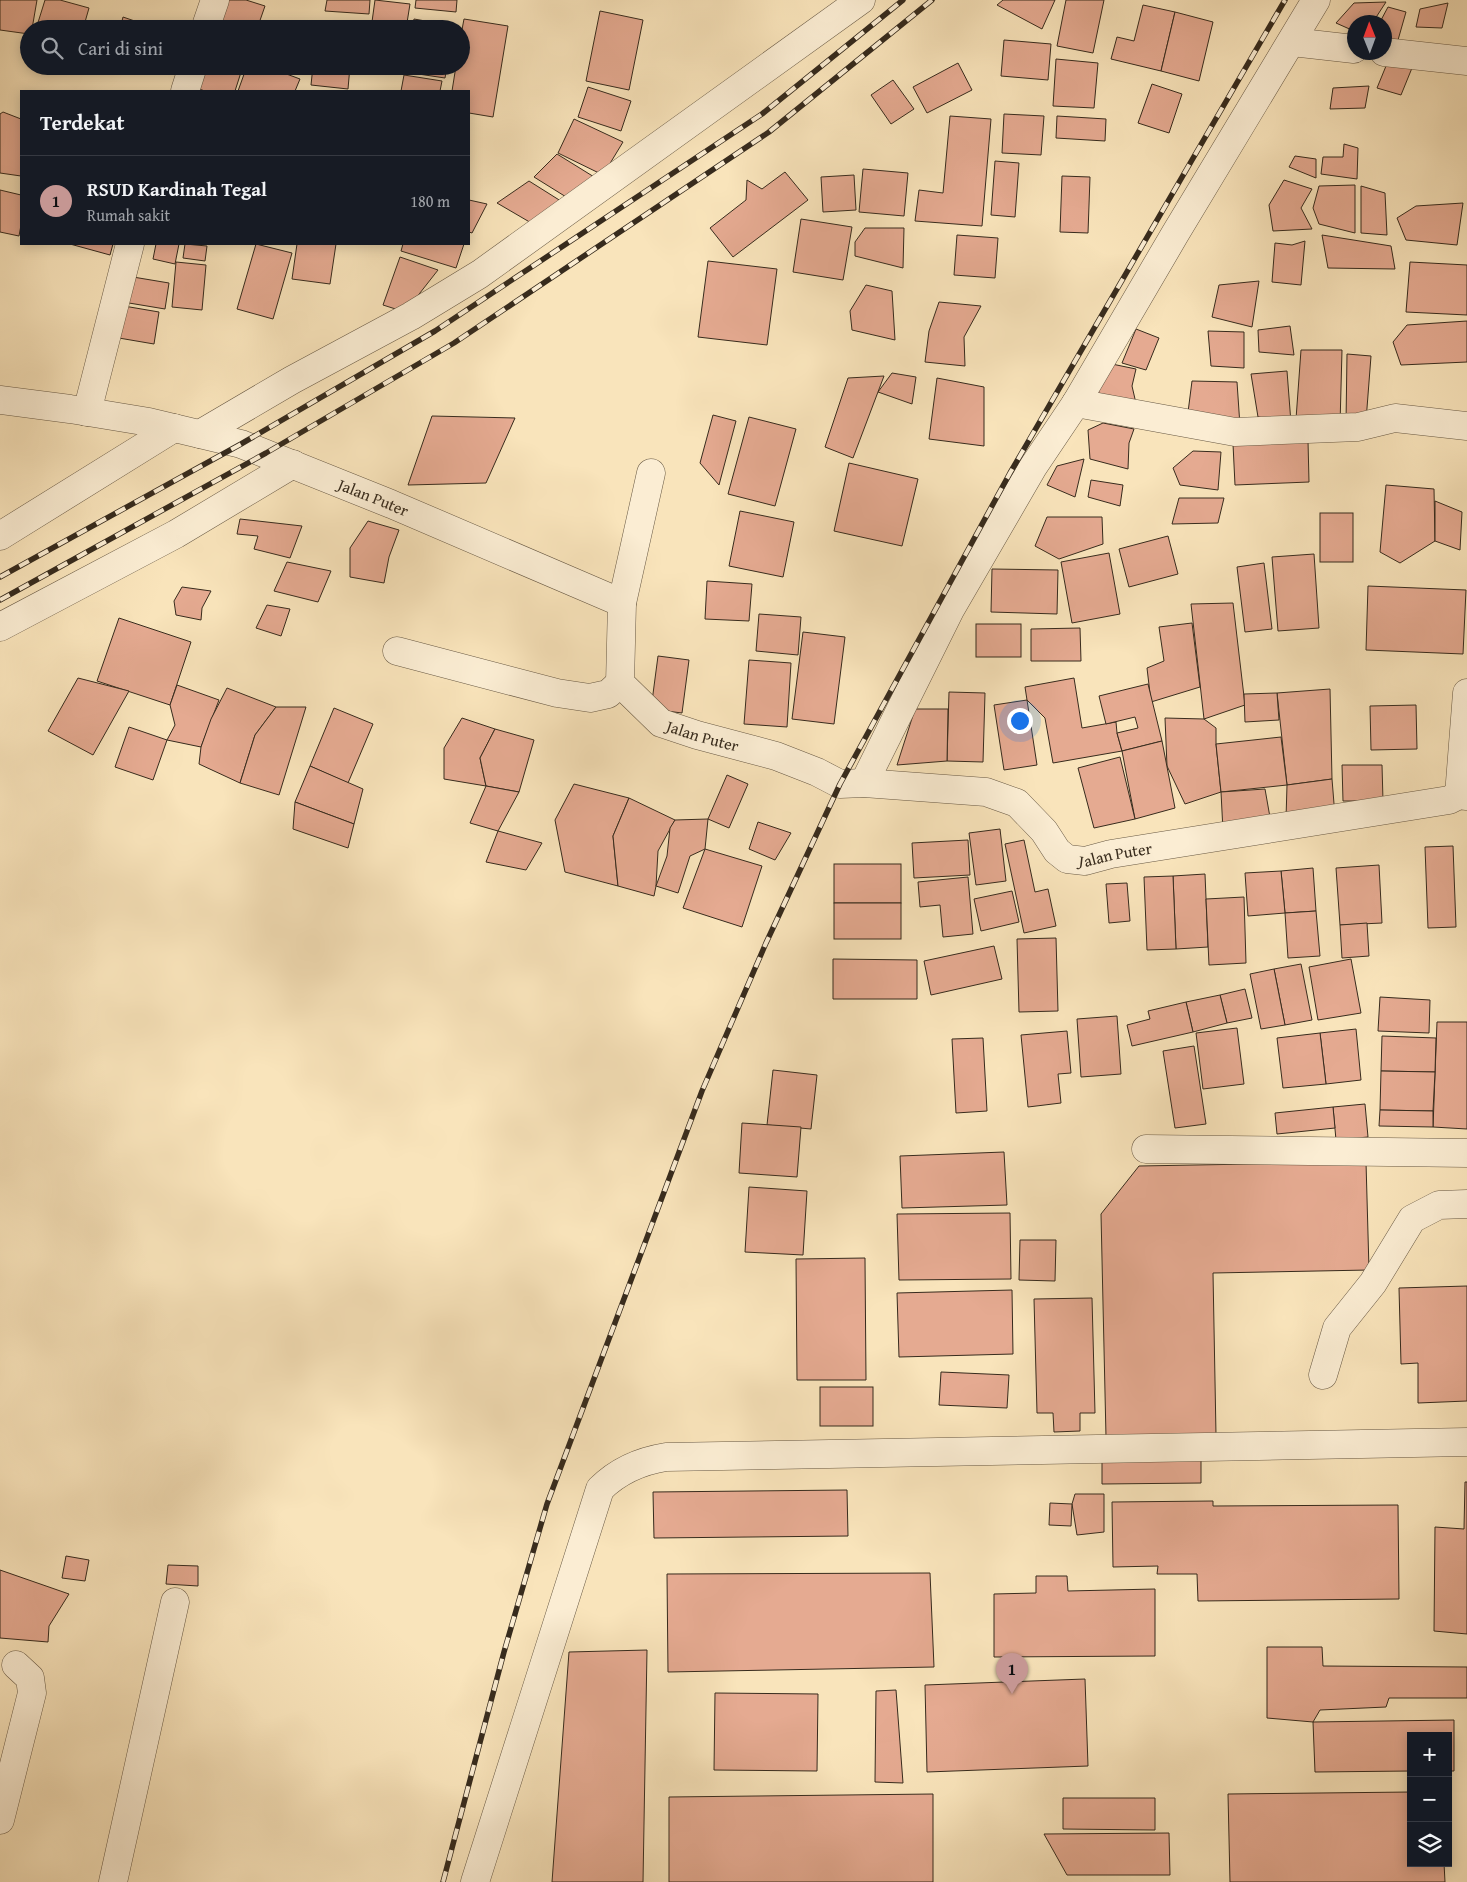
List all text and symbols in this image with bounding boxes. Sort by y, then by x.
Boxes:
north arrow [1347,15,1392,60]
search box [20,20,470,75]
icon: search [38,34,66,62]
text: Cari di sini [78,34,163,62]
text: Terdekat [40,107,124,138]
text: RSUD Kardinah Tegal [87,175,267,203]
text: 1 [52,189,60,213]
text: 180 m [410,189,450,213]
text: Rumah sakit [87,203,170,227]
street label: Jalan Puter [333,471,413,522]
your location [1007,708,1033,734]
street label: Jalan Puter [661,713,742,758]
street label: Jalan Puter [1076,836,1154,873]
pin: 1 [996,1653,1028,1694]
map controls [1407,1732,1452,1867]
button: + [1407,1732,1452,1777]
button: − [1407,1777,1452,1822]
button: layers [1407,1822,1452,1867]

